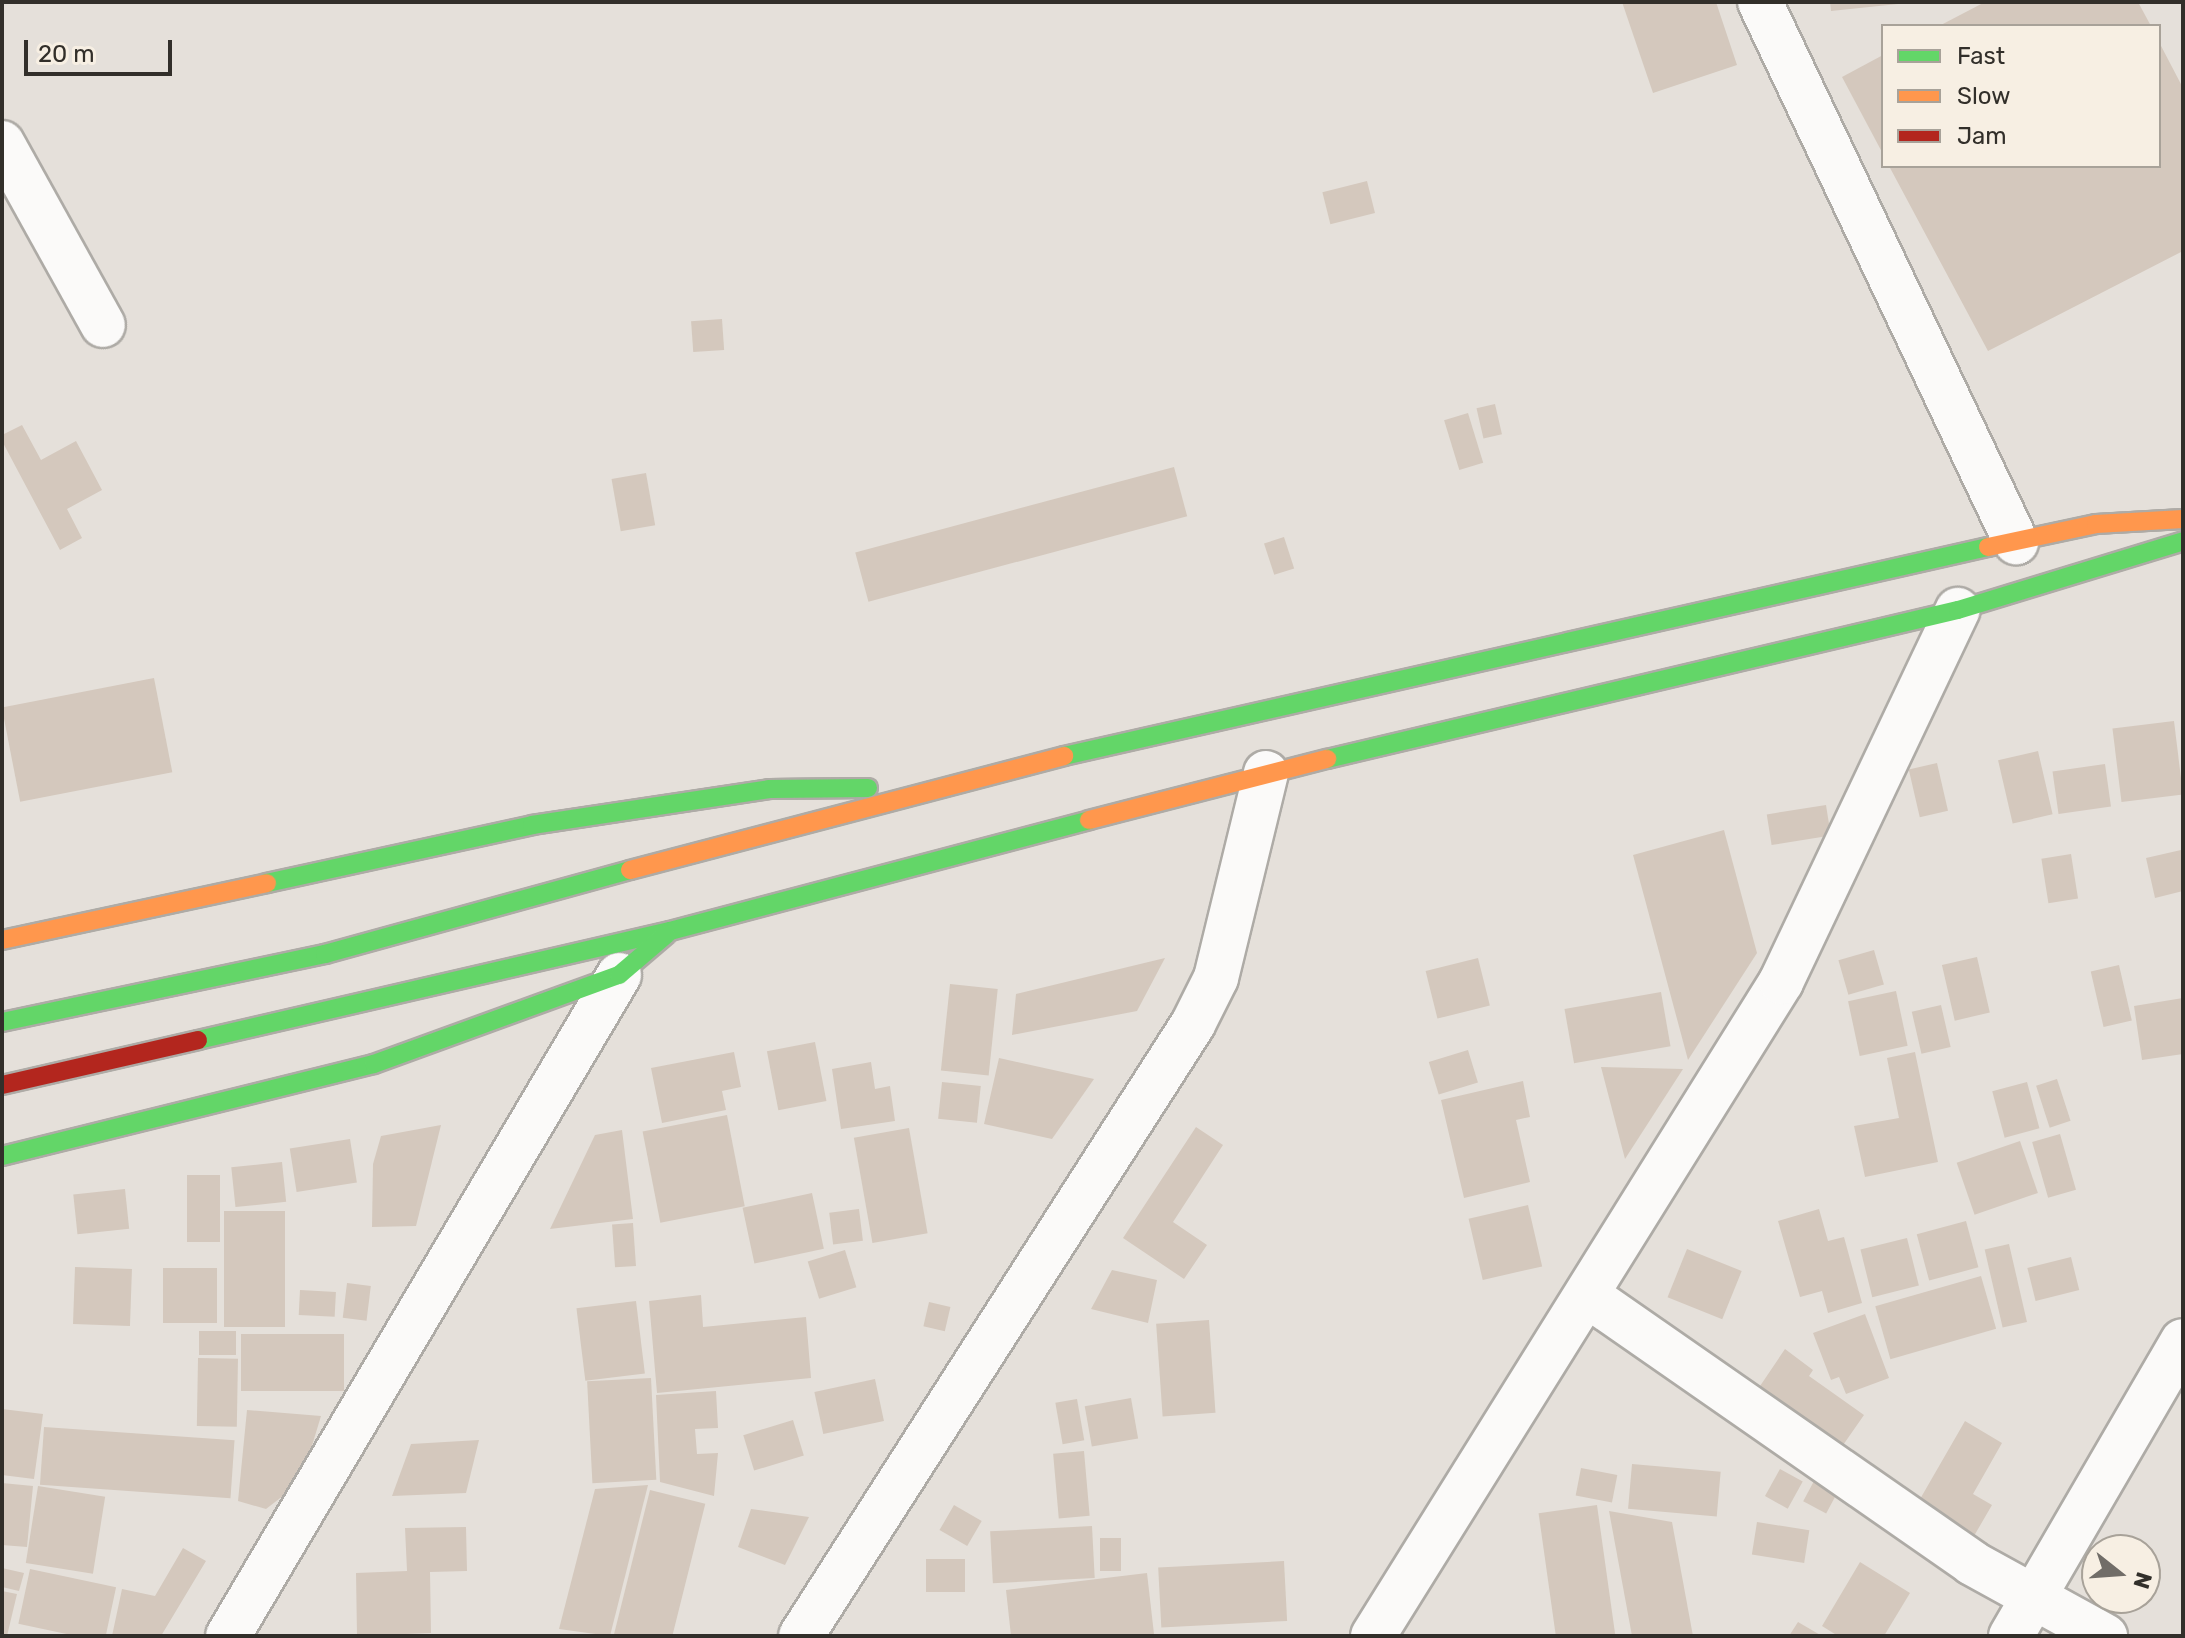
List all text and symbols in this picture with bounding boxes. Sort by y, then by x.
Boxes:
scale bar [28,24,176,74]
legend [1881,24,2161,168]
text: 20 m [38,40,95,68]
text: Fast [1957,42,2005,70]
text: Slow [1957,82,2010,110]
text: Jam [1957,122,2007,150]
north arrow [2081,1534,2161,1614]
text: N [2127,1569,2158,1592]

